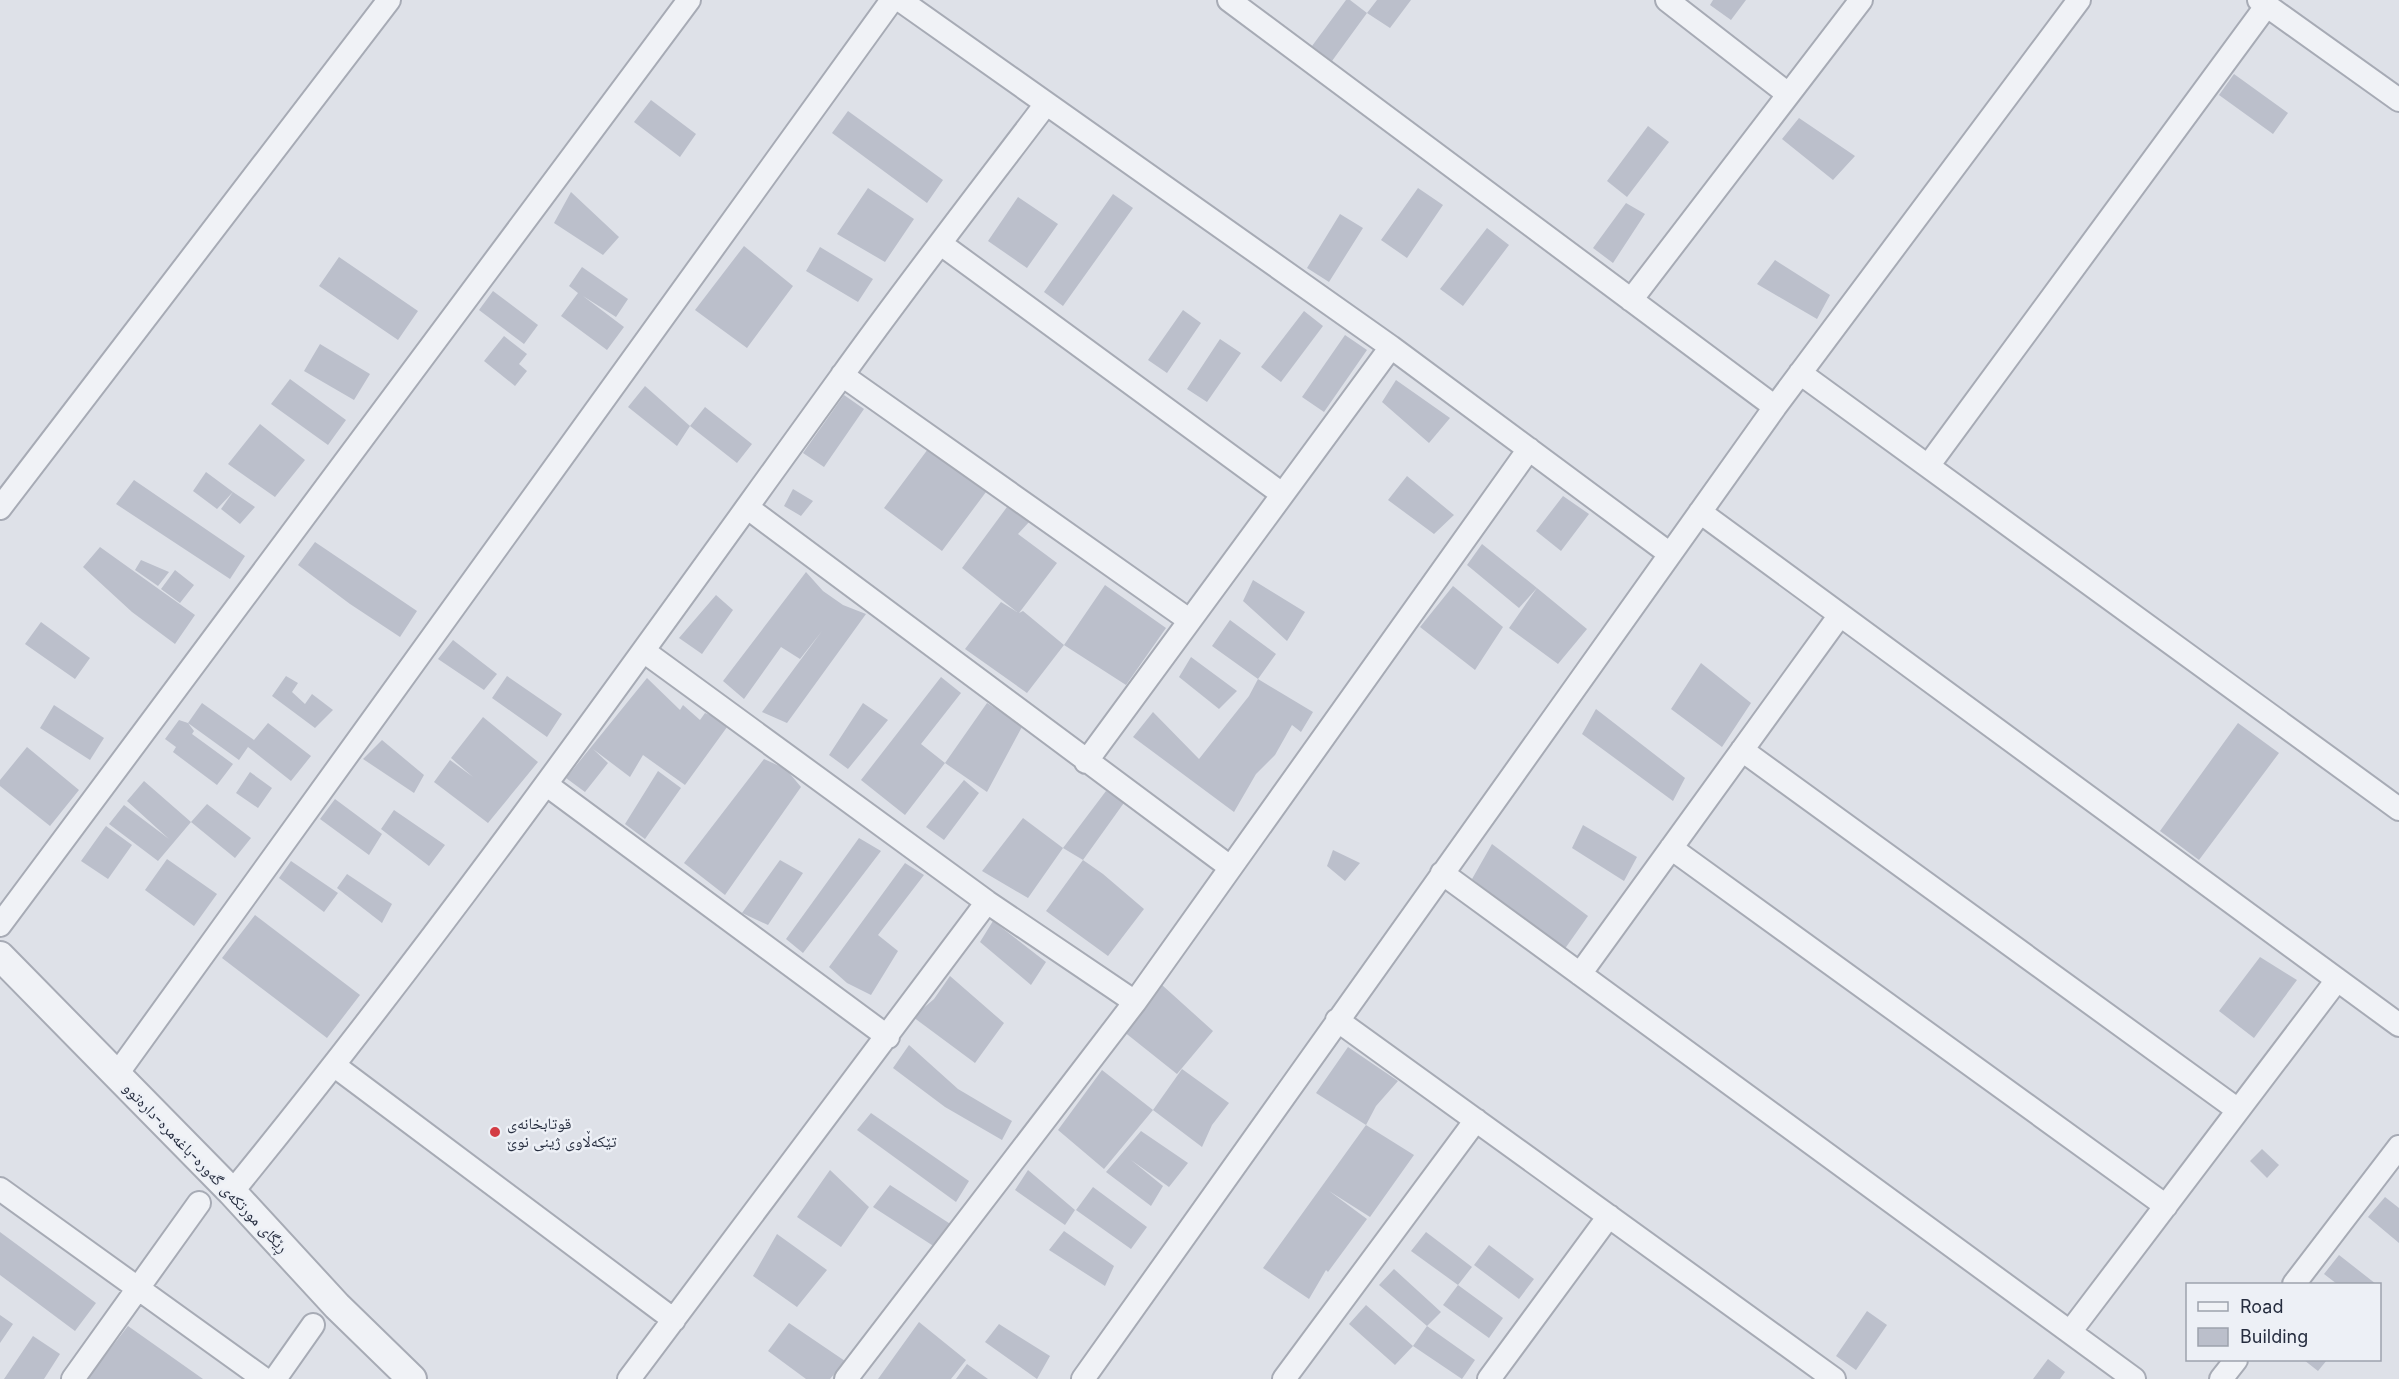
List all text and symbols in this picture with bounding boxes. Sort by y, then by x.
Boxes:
street label: ڕێگای مورتکەی گەورە-باغەمرە-دارەتوو [117,1078,293,1259]
place label: قوتابخانەی تێکەڵاوی ژینی نوێ [507,1113,617,1152]
marker: قوتابخانەی تێکەڵاوی ژینی نوێ [488,1125,502,1139]
legend [2186,1283,2381,1361]
text: Road [2240,1296,2283,1317]
text: Building [2240,1326,2308,1347]

